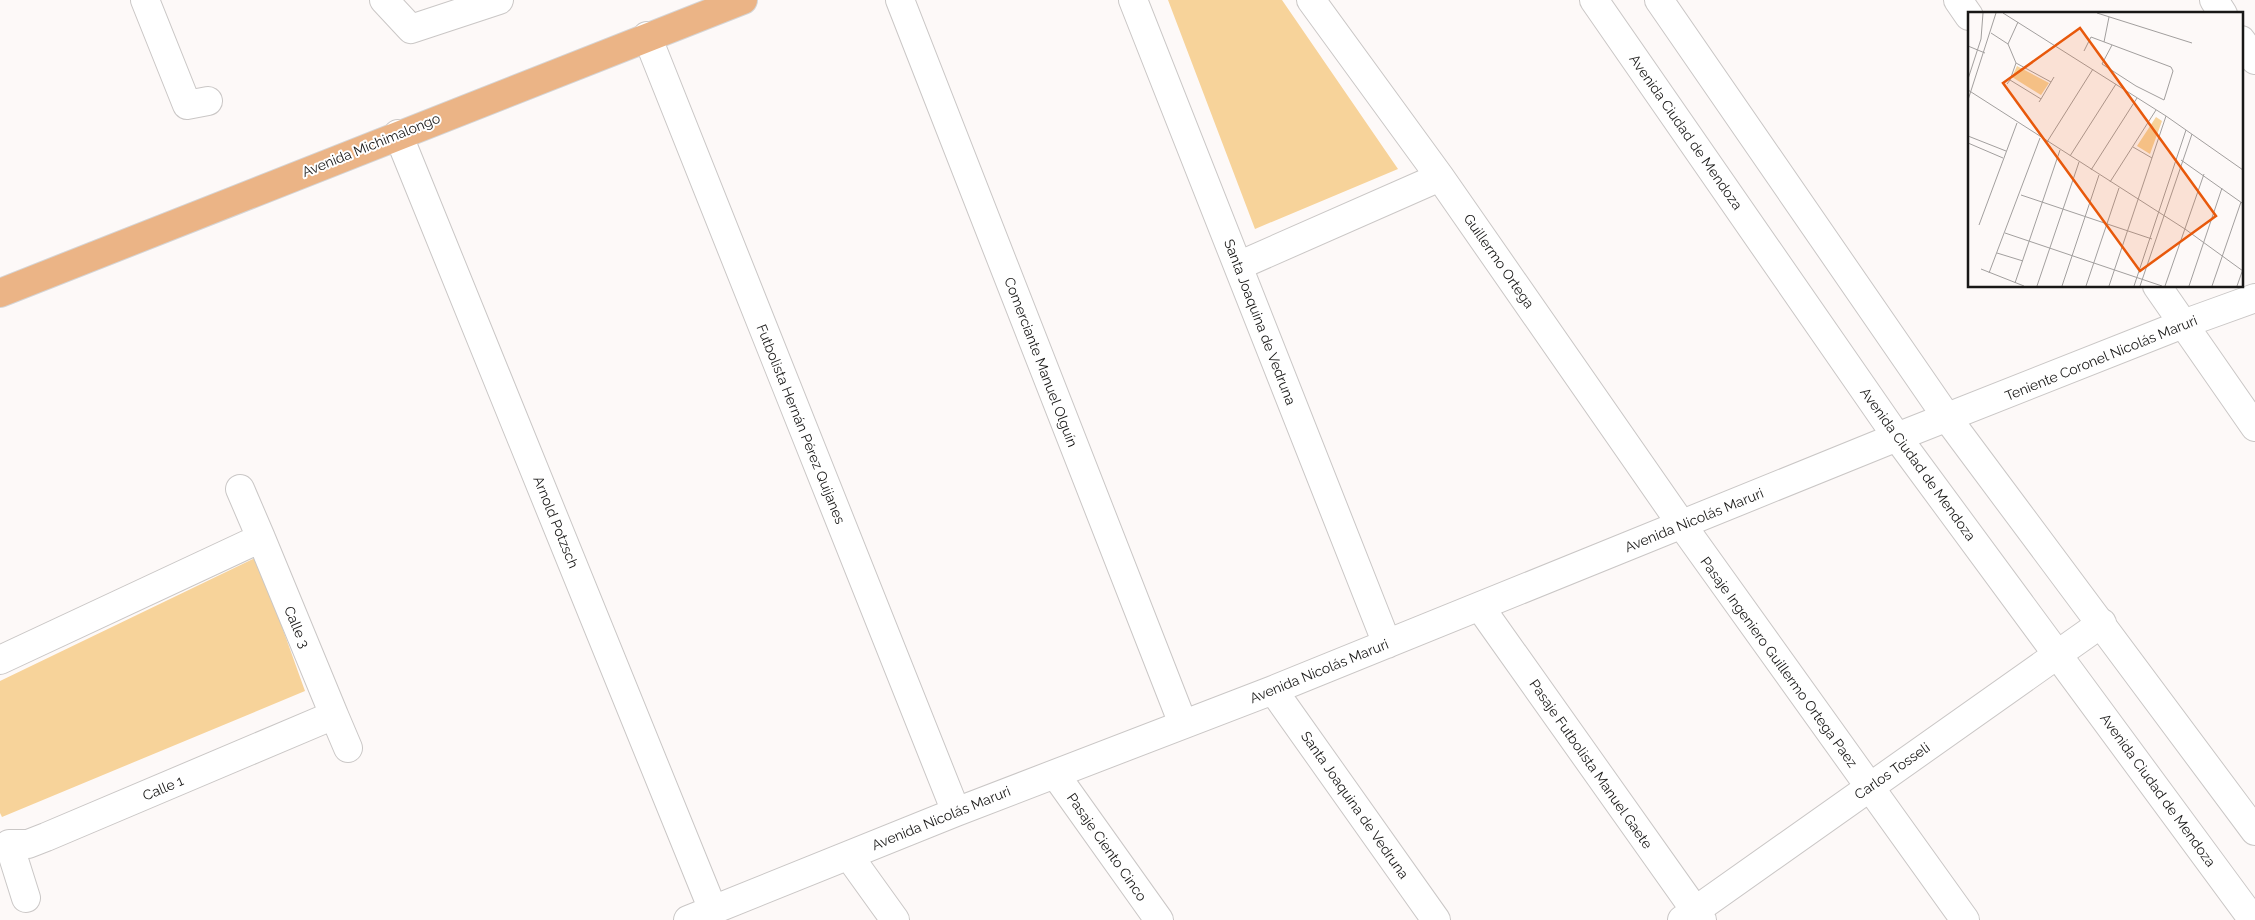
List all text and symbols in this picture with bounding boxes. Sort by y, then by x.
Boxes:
inset map [1968,12,2242,288]
street label: Avenida Ciudad de Mendoza [1626,51,1746,213]
street label: Avenida Michimalongo [300,110,442,180]
street label: Guillermo Ortega [1461,211,1537,311]
street label: Santa Joaquina de Vedruna [1221,237,1299,407]
street label: Comerciante Manuel Olguín [1001,275,1081,449]
street label: Teniente Coronel Nicolás Maruri [2003,312,2199,404]
street label: Futbolista Hernán Pérez Quijanes [754,322,849,526]
street label: Avenida Ciudad de Mendoza [1857,384,1979,544]
street label: Arnold Potzsch [530,474,582,570]
street label: Avenida Nicolás Maruri [1622,485,1766,555]
street label: Pasaje Ingeniero Guillermo Ortega Paez [1697,554,1861,770]
street label: Calle 3 [281,604,313,650]
street label: Avenida Nicolás Maruri [1247,636,1391,706]
street label: Pasaje Futbolista Manuel Gaete [1526,676,1656,852]
street label: Avenida Ciudad de Mendoza [2097,710,2219,870]
street label: Santa Joaquina de Vedruna [1298,728,1412,882]
street label: Carlos Tosseli [1851,739,1933,803]
street label: Calle 1 [140,772,186,804]
street label: Avenida Nicolás Maruri [869,783,1013,853]
street label: Pasaje Ciento Cinco [1064,790,1150,904]

